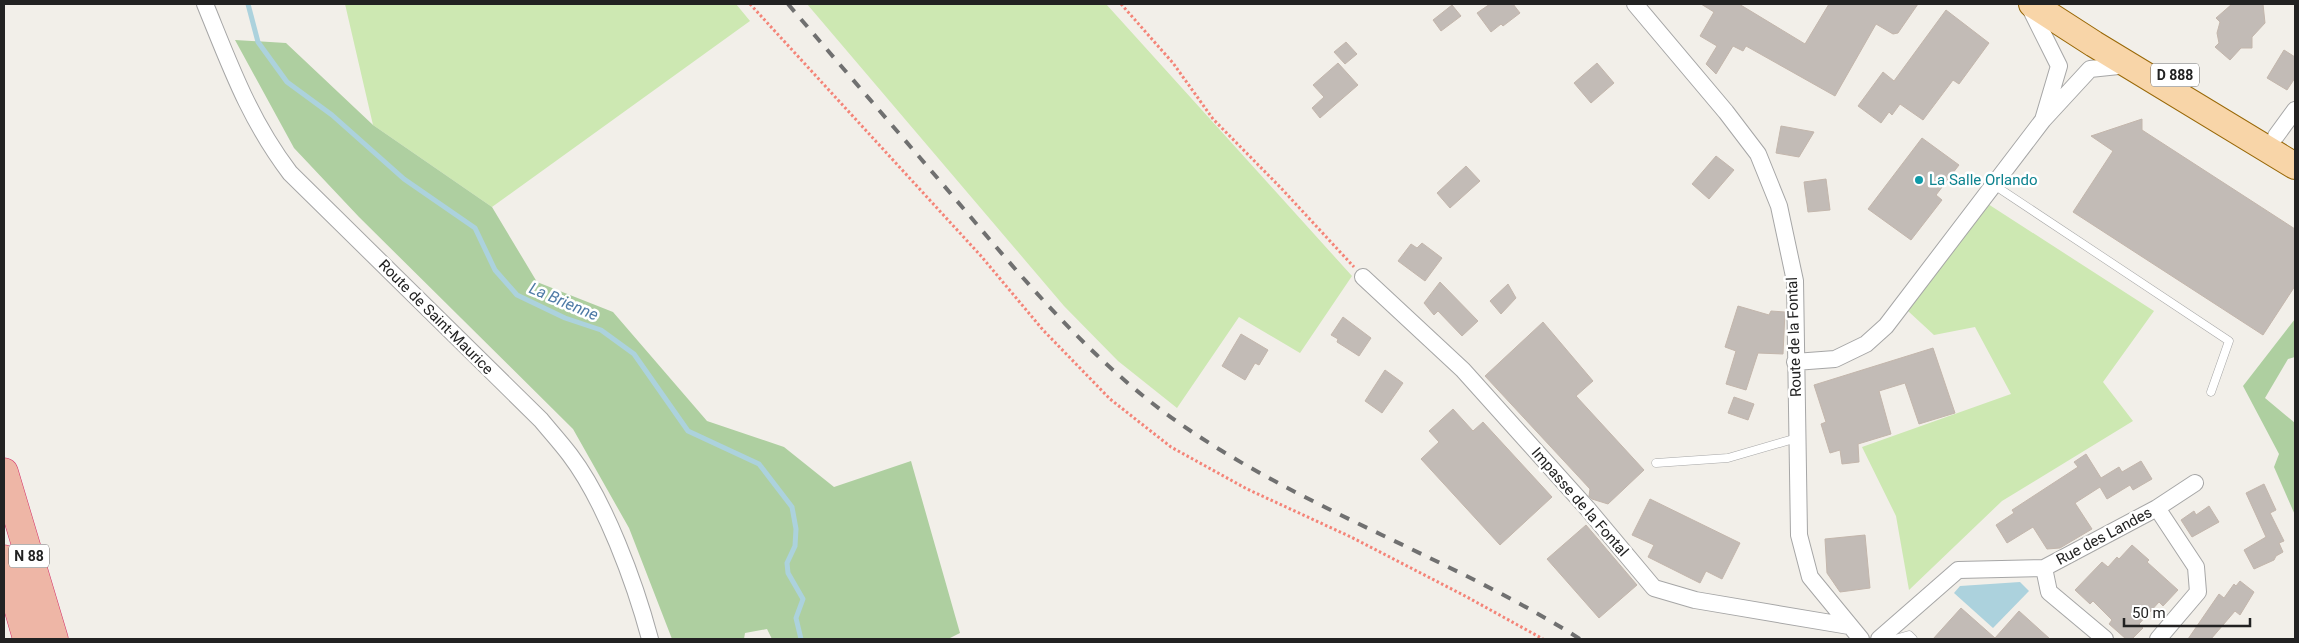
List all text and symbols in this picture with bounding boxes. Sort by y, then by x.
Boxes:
road number: D 888 [2151,64,2199,86]
place label: La Salle Orlando [1929,171,2038,189]
marker: La Salle Orlando [1913,174,1925,186]
street label: Route de Saint-Maurice [375,256,497,378]
street label: Route de la Fontal [1783,277,1805,397]
water label: La Brienne [526,278,601,324]
street label: Impasse de la Fontal [1528,444,1632,560]
street label: Rue des Landes [2053,503,2155,569]
road number: N 88 [9,544,49,568]
scale bar [2124,596,2250,628]
text: 50 m [2132,604,2166,622]

